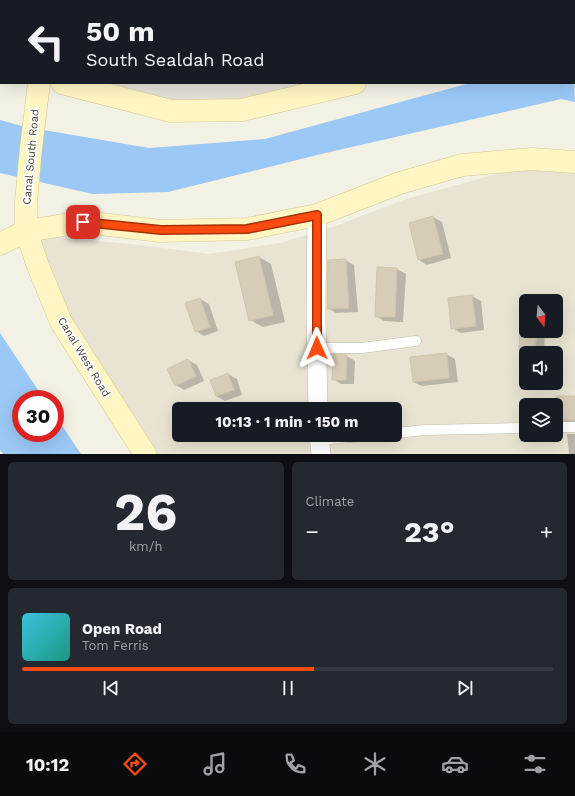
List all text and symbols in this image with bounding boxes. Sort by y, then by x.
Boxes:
text: 50 m [86,15,155,48]
icon: left [20,16,72,68]
text: South Sealdah Road [86,49,265,70]
street label: Canal South Road [20,109,42,205]
pin [66,205,100,239]
icon: arrive [72,211,94,233]
north arrow [519,294,563,338]
map controls [519,294,563,442]
street label: Canal West Road [55,315,113,399]
position arrow [296,327,338,369]
button: sound [519,346,563,390]
speed limit sign: 30 [12,390,64,442]
button: layers [519,398,563,442]
text: 10:13 · 1 min · 150 m [216,413,358,431]
text: 26 [114,482,177,543]
text: Climate [306,494,354,509]
text: 23° [404,514,455,549]
text: − [306,519,319,544]
text: + [540,519,553,544]
text: km/h [129,539,163,554]
text: Open Road [82,620,162,638]
text: Tom Ferris [82,638,149,653]
icon: previous [100,677,122,699]
icon: pause [277,677,299,699]
icon: next [454,677,476,699]
icon: directions [121,750,149,778]
icon: music [201,750,229,778]
icon: phone [281,750,309,778]
icon: climate [361,750,389,778]
icon: car [441,750,469,778]
icon: filters [521,750,549,778]
text: 10:12 [26,754,69,775]

